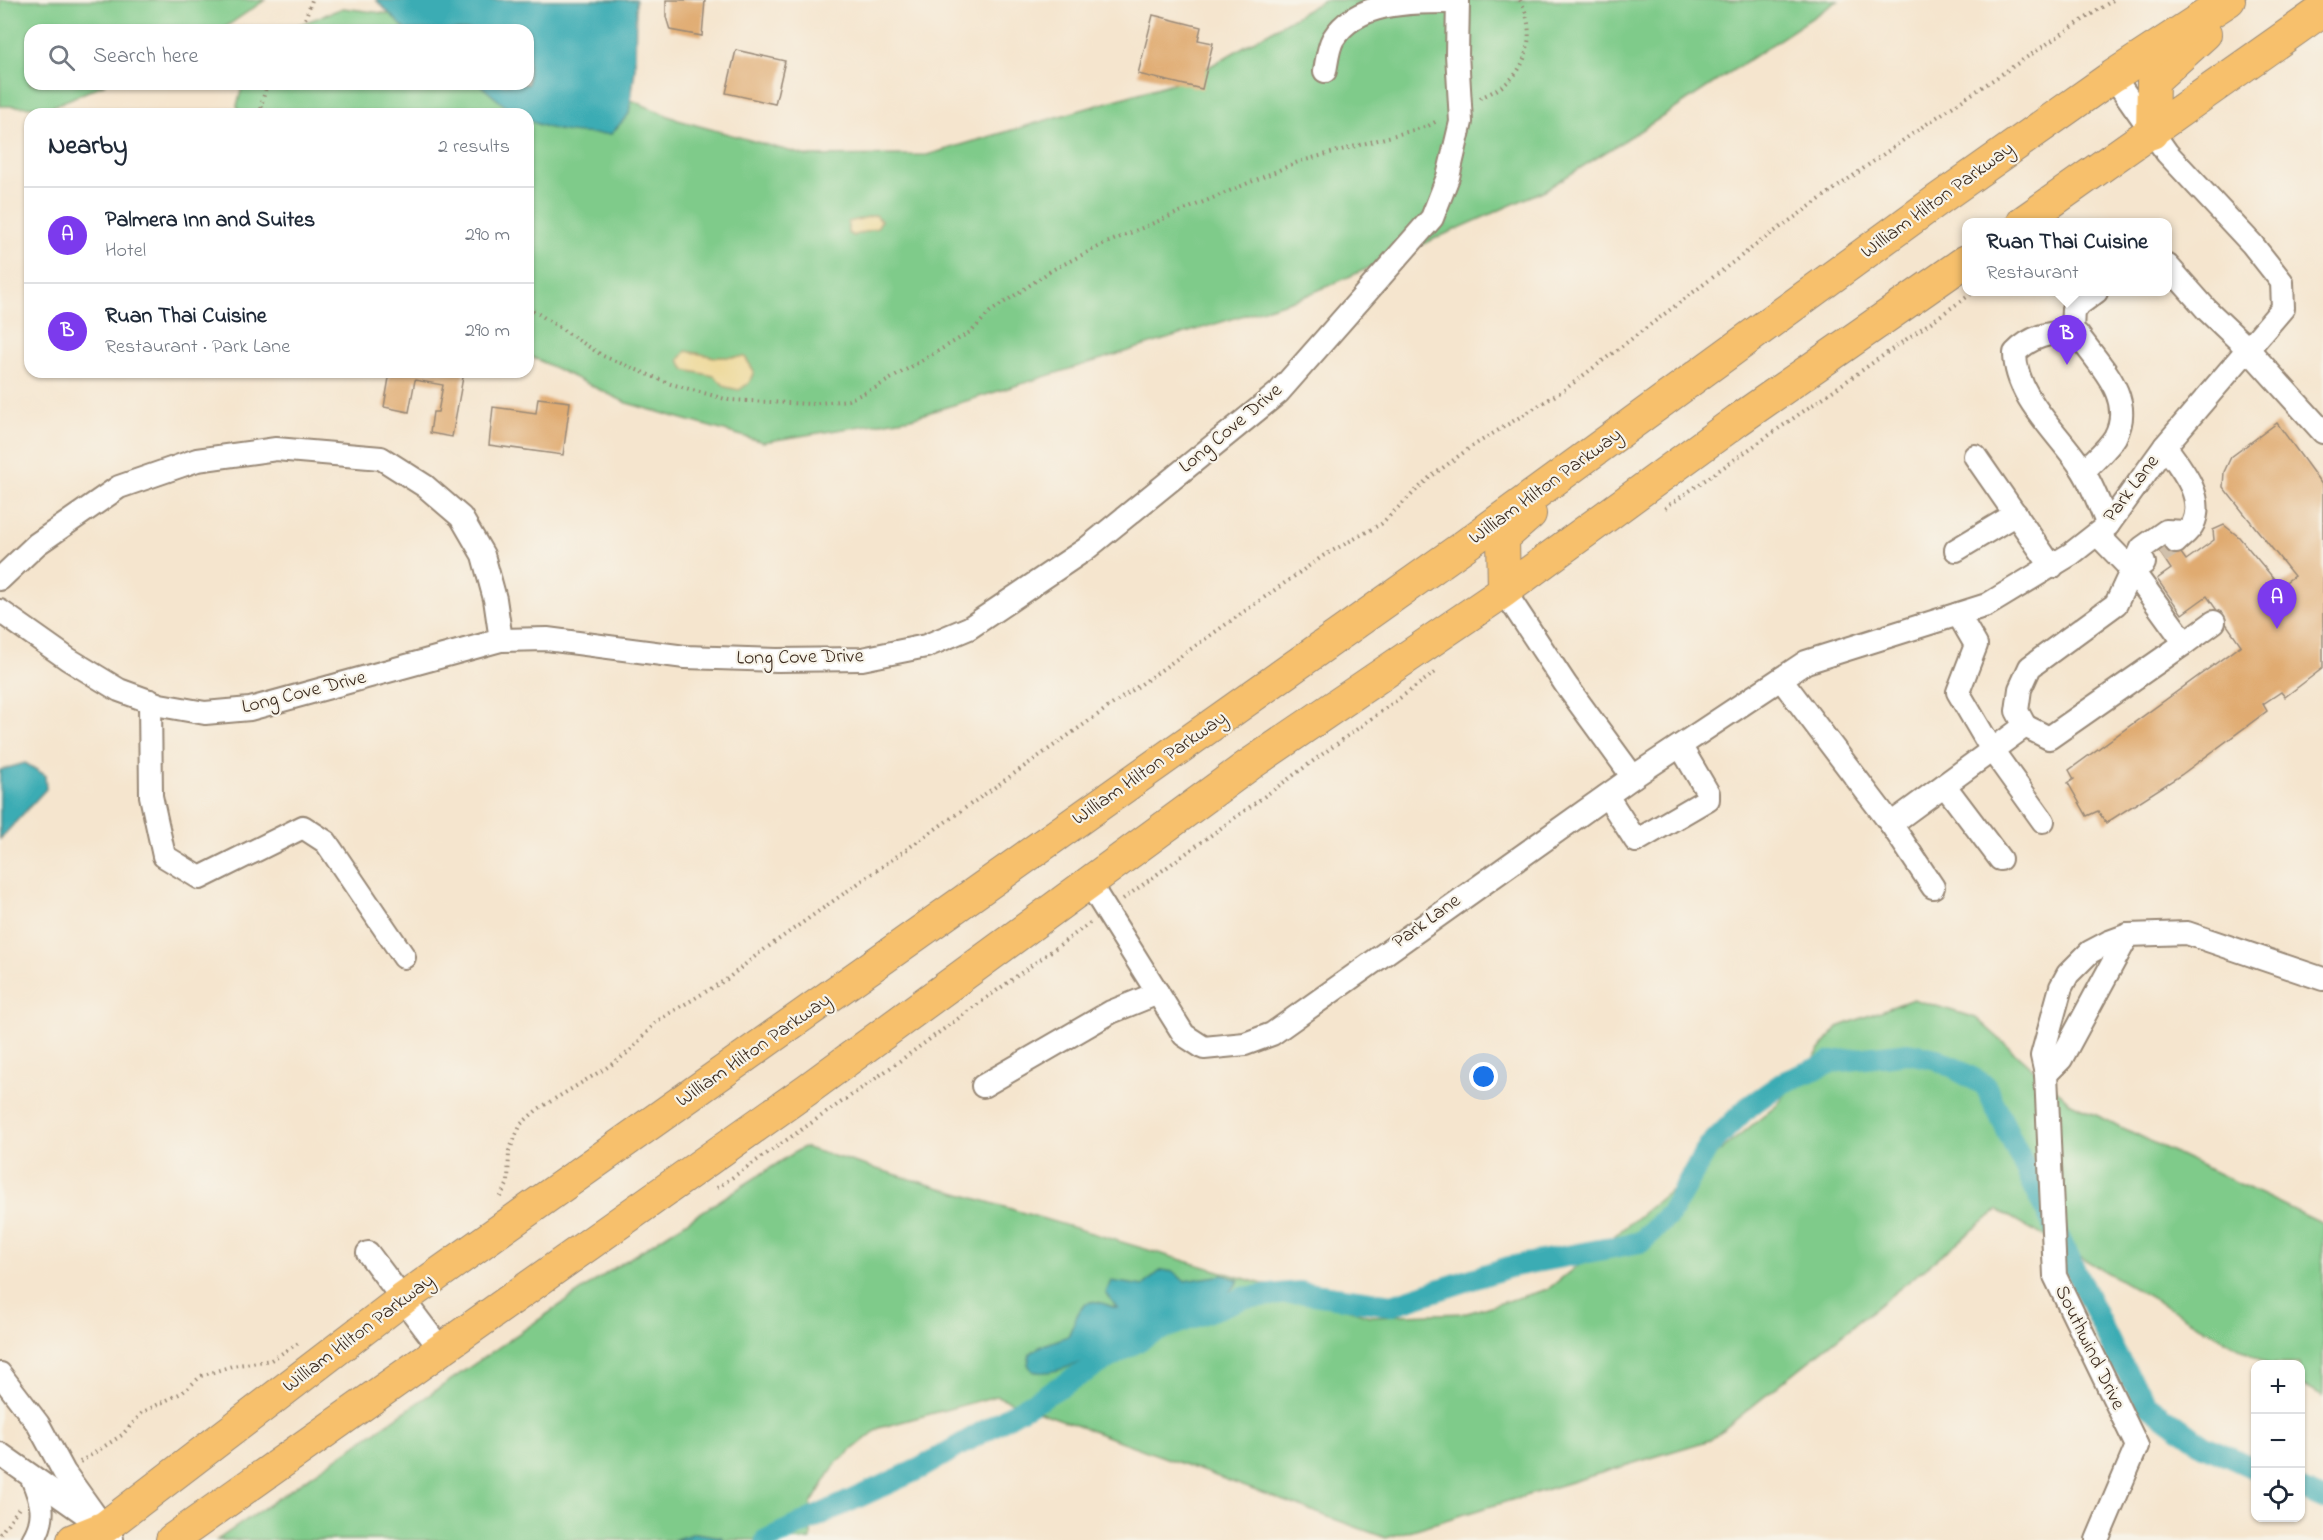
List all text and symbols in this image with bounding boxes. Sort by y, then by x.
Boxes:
search box [24,24,534,90]
icon: search [45,41,78,74]
text: Search here [93,41,198,73]
text: Nearby [48,128,127,166]
text: 2 results [438,133,510,162]
street label: William Hilton Parkway [1855,135,2021,267]
text: Palmera Inn and Suites [105,205,315,237]
popup [1962,218,2172,296]
text: A [61,221,74,250]
text: 290 m [465,221,510,250]
text: Ruan Thai Cuisine [1986,227,2148,259]
text: Hotel [105,237,146,266]
text: Restaurant [1986,259,2079,288]
text: Ruan Thai Cuisine [105,301,267,333]
pin: B [2048,316,2086,365]
text: B [61,317,74,346]
text: 290 m [465,317,510,346]
text: Restaurant · Park Lane [105,333,290,362]
street label: Long Cove Drive [1173,377,1290,482]
street label: William Hilton Parkway [1463,421,1629,553]
street label: Park Lane [2097,449,2167,529]
pin: A [2258,580,2296,629]
street label: Long Cove Drive [736,642,864,675]
street label: Long Cove Drive [239,664,369,723]
street label: William Hilton Parkway [1067,705,1233,833]
street label: Park Lane [1387,887,1467,957]
street label: William Hilton Parkway [671,987,837,1115]
your location [1469,1062,1498,1091]
street label: William Hilton Parkway [277,1267,441,1401]
street label: Southwind Drive [2046,1281,2132,1415]
map controls [2251,1360,2305,1522]
button: + [2251,1360,2305,1414]
button: − [2251,1414,2305,1468]
button: locate [2251,1468,2305,1522]

